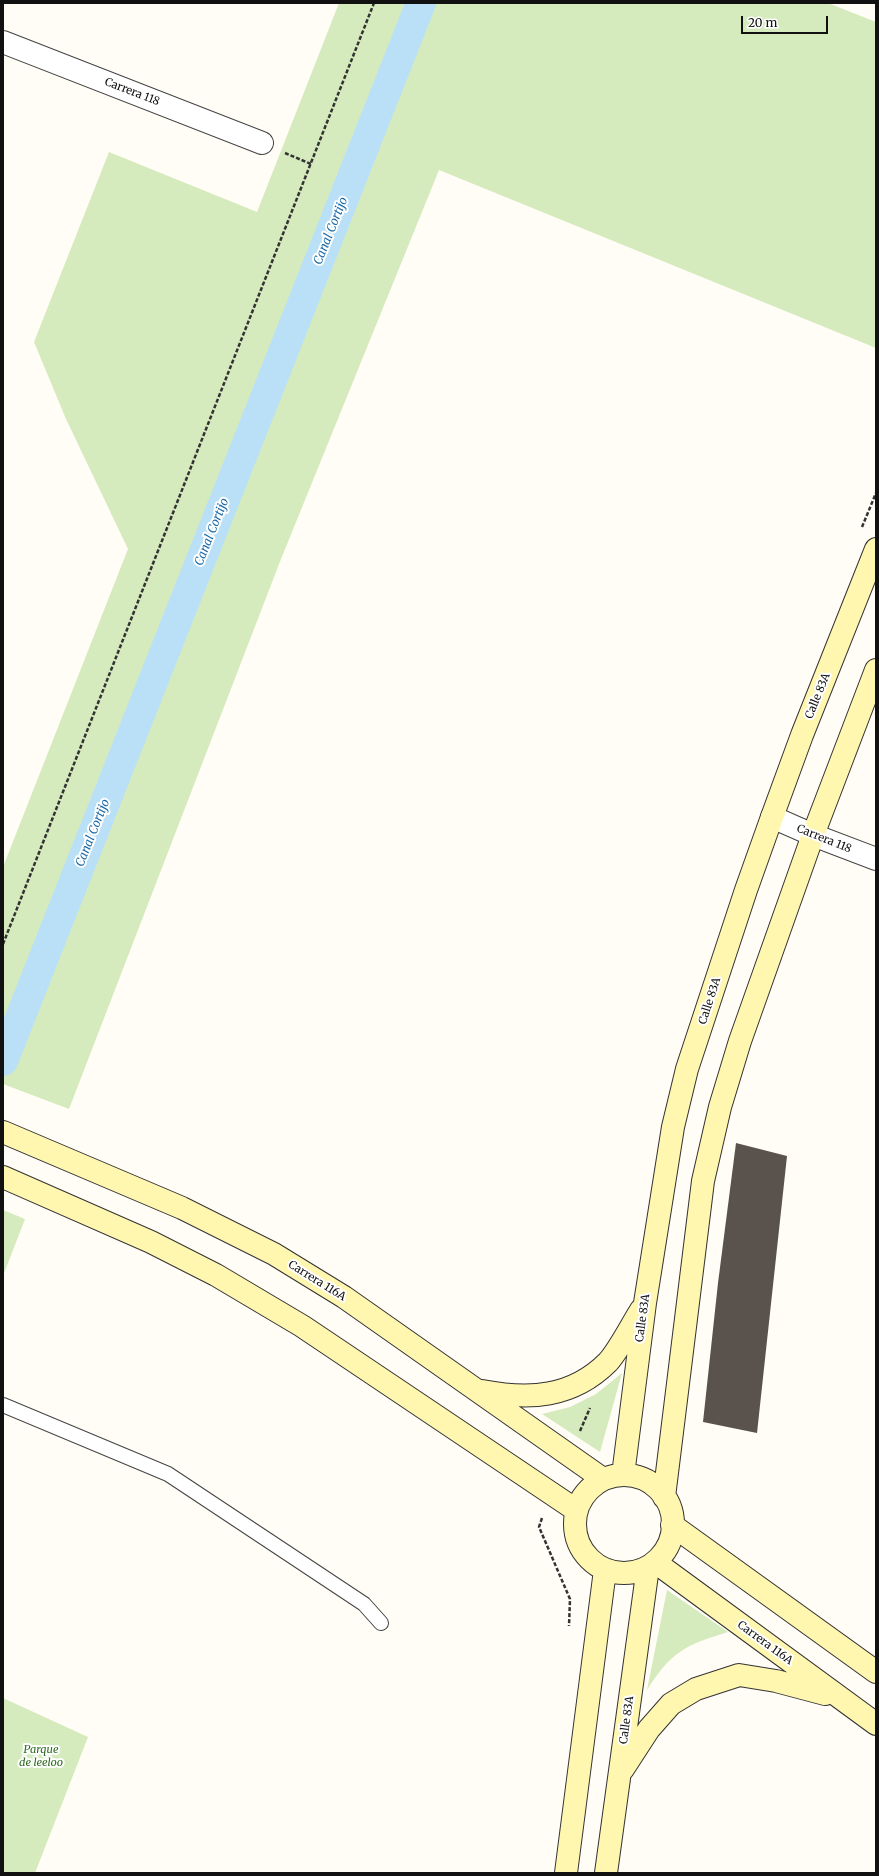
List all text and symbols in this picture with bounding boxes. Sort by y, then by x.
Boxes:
scale bar [743,8,830,34]
text: 20 m [748,15,777,30]
street label: Carrera 118 [103,75,161,109]
water label: Canal Cortijo [311,195,351,267]
water label: Canal Cortijo [192,496,232,568]
street label: Calle 83A [803,671,833,721]
water label: Canal Cortijo [73,797,113,869]
street label: Carrera 118 [795,822,853,856]
street label: Calle 83A [696,976,724,1026]
street label: Carrera 116A [286,1258,348,1304]
street label: Calle 83A [633,1293,653,1343]
street label: Carrera 116A [735,1618,795,1668]
street label: Calle 83A [617,1695,637,1745]
park label: Parque de leeloo [19,1743,63,1769]

